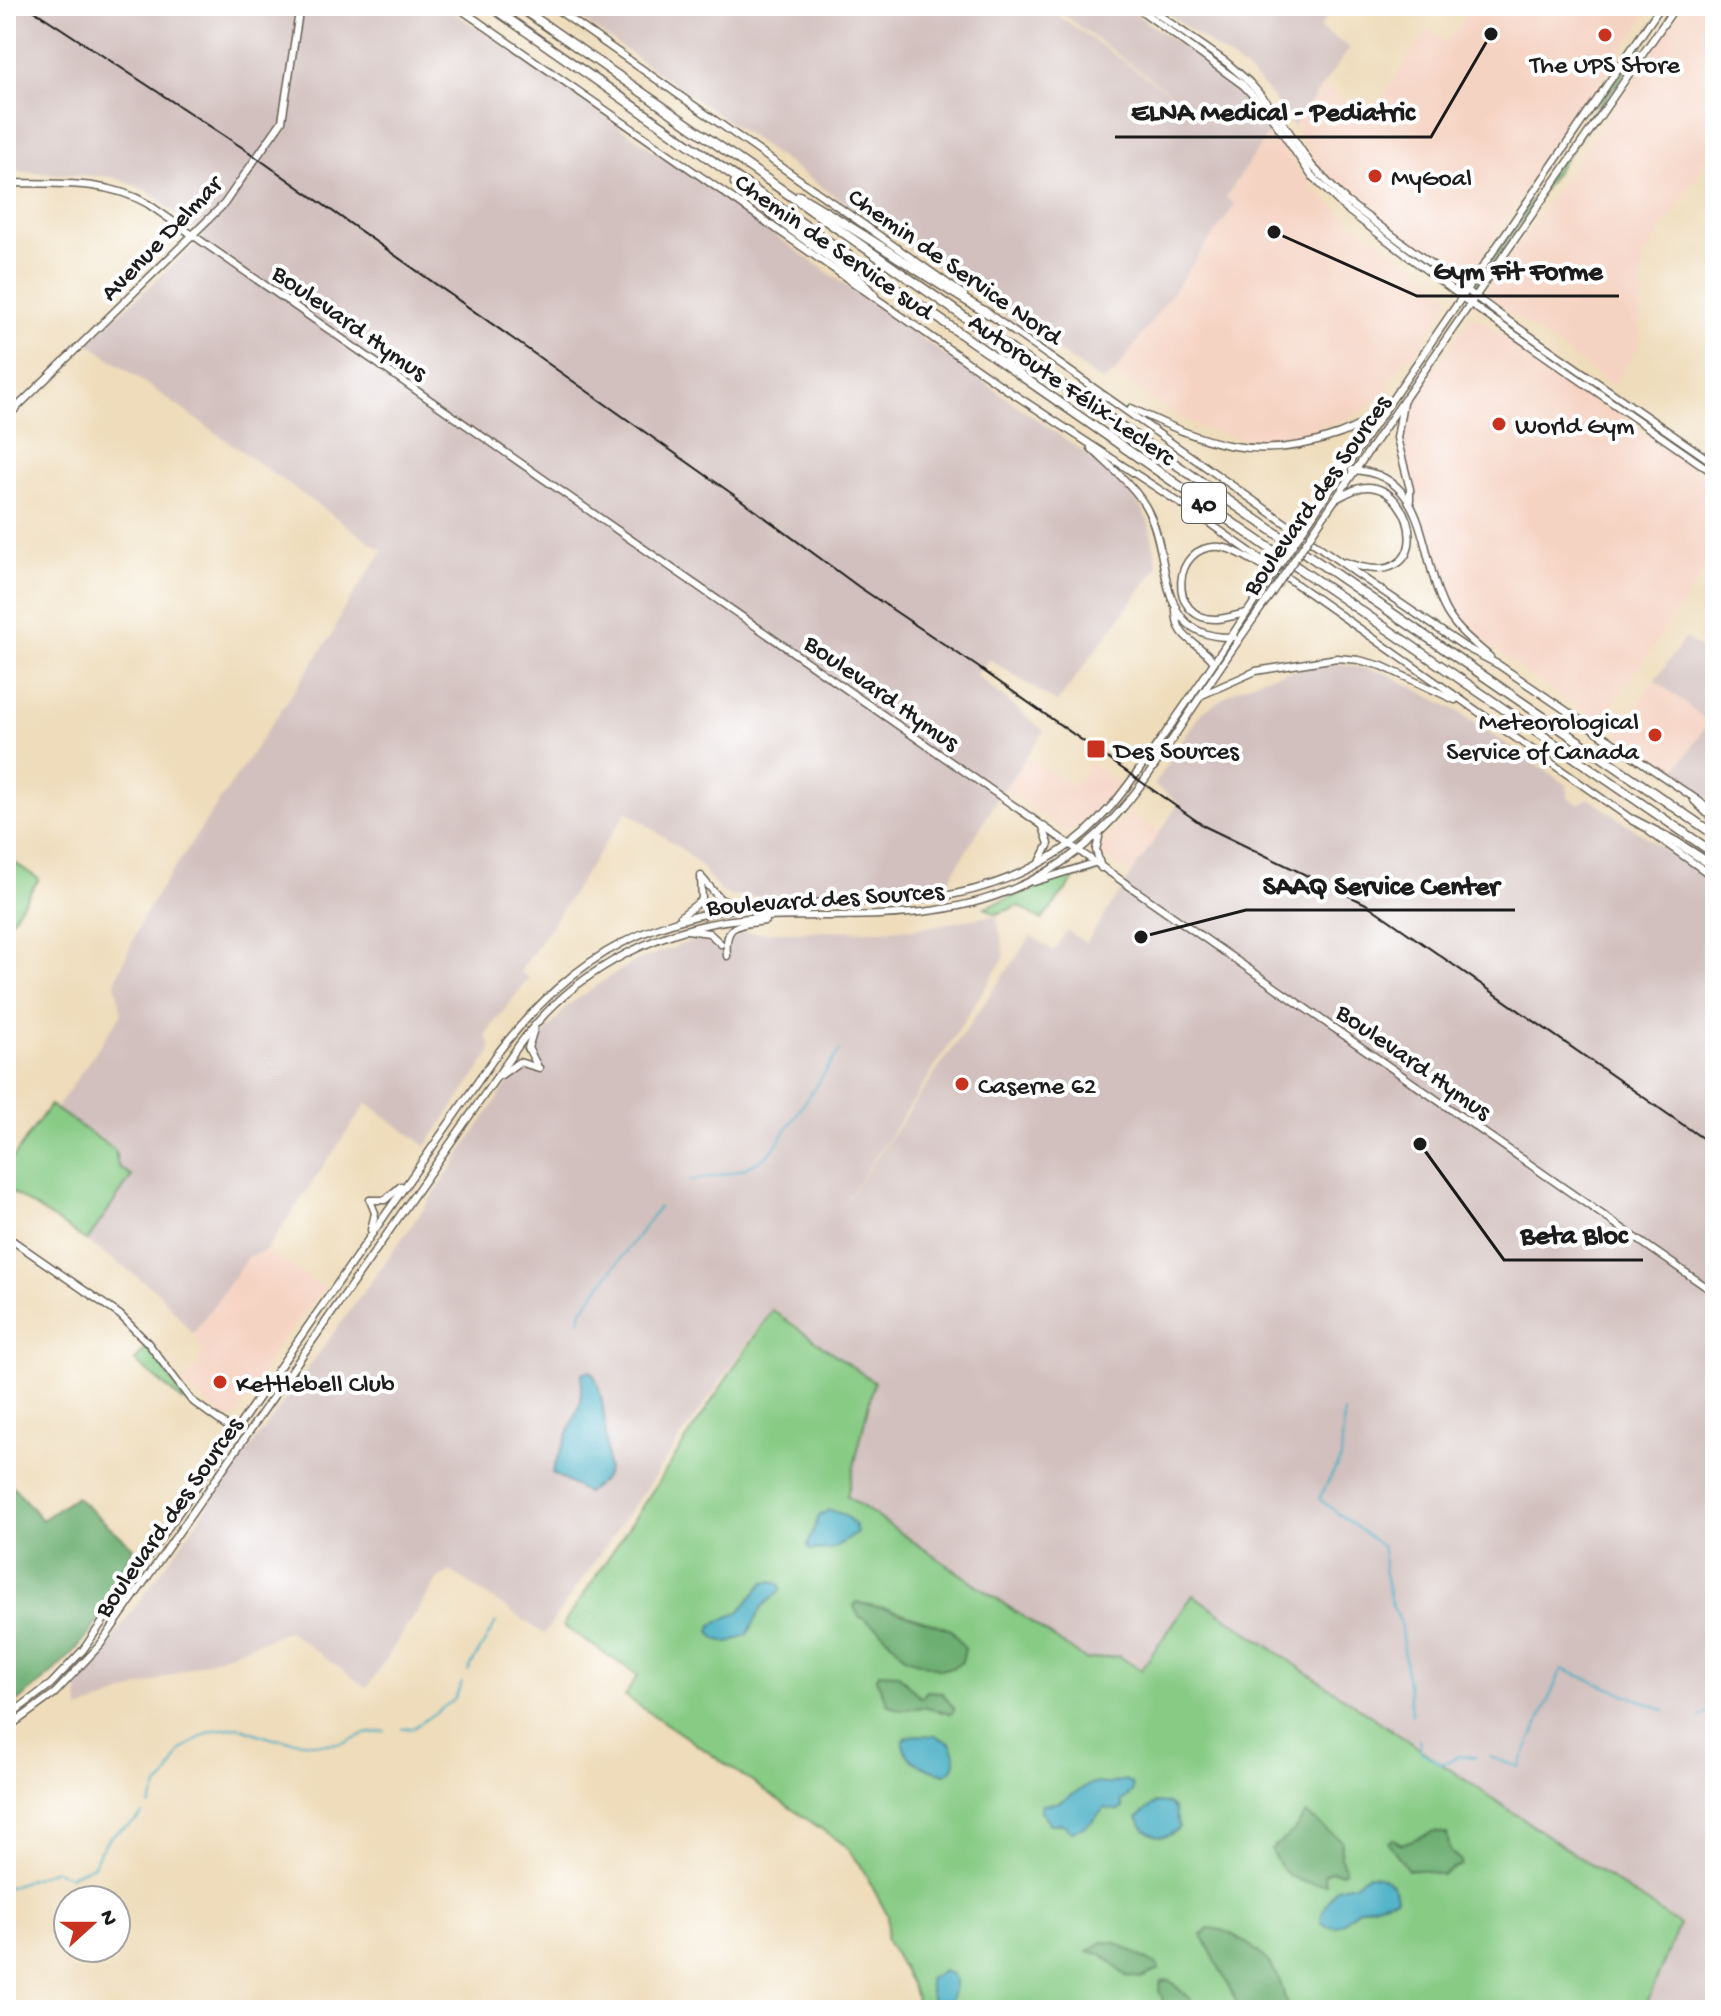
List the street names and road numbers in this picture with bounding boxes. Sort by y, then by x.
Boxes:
street label: Chemin de Service sud [727,168,939,330]
street label: Avenue Delmar [96,169,233,309]
street label: Chemin de Service Nord [840,183,1068,355]
street label: Boulevard Hymus [264,259,433,391]
street label: Autoroute Félix-Leclerc [961,309,1181,475]
street label: Boulevard des Sources [1237,389,1400,604]
road number: 40 [1182,483,1226,523]
street label: Boulevard Hymus [796,629,965,761]
street label: Boulevard des Sources [705,878,946,925]
street label: Boulevard Hymus [1328,998,1497,1130]
street label: Boulevard des Sources [89,1411,252,1626]

